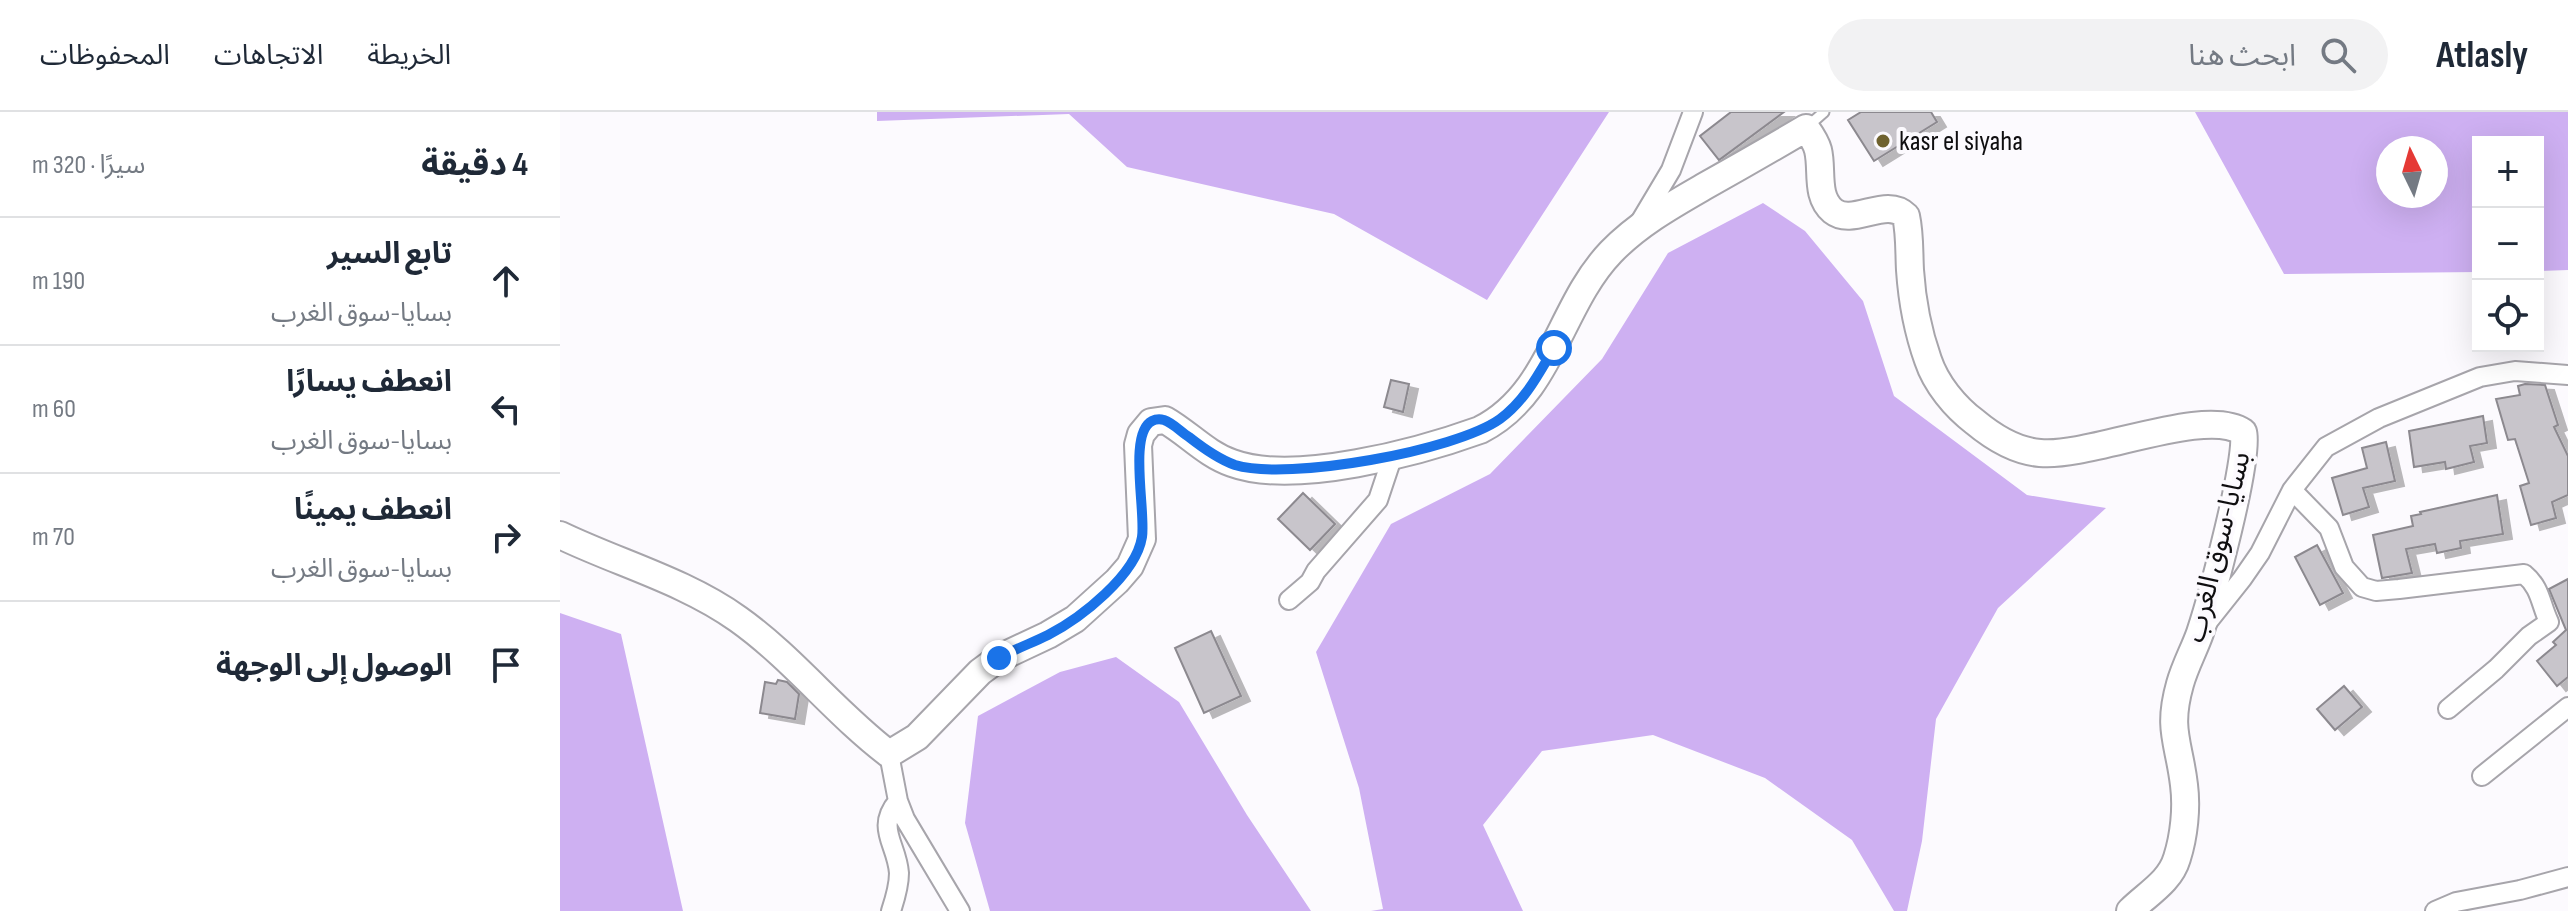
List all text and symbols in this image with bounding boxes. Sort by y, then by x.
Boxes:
search box [1828,19,2388,91]
icon: search [2316,33,2360,77]
text: Atlasly [2436,33,2528,78]
text: ابحث هنا [2188,38,2296,74]
text: المحفوظات [40,39,170,72]
text: الاتجاهات [214,39,323,72]
text: الخريطة [367,39,451,72]
place label: kasr el siyaha [1899,125,2023,158]
marker: kasr el siyaha [1874,132,1892,150]
north arrow [2376,136,2448,208]
map controls [2472,136,2544,352]
button: + [2472,136,2544,208]
text: 4 دقيقة [421,144,528,185]
text: سيرًا · 320 m [32,150,145,181]
button: − [2472,208,2544,280]
text: تابع السير [327,236,452,272]
icon: ahead [484,259,528,303]
text: 190 m [32,266,85,297]
button: locate [2472,280,2544,352]
text: بسايا-سوق الغرب [271,298,452,329]
route start [1536,330,1572,366]
text: انعطف يسارًا [286,364,452,400]
icon: left [484,387,528,431]
text: 60 m [32,394,76,425]
text: بسايا-سوق الغرب [271,426,452,457]
street label: بسايا-سوق الغرب [2178,448,2258,646]
text: انعطف يمينًا [294,492,452,528]
icon: right [484,515,528,559]
text: 70 m [32,522,75,553]
text: بسايا-سوق الغرب [271,554,452,585]
route end [981,640,1017,676]
icon: arrive [484,643,528,687]
text: الوصول إلى الوجهة [216,648,452,684]

